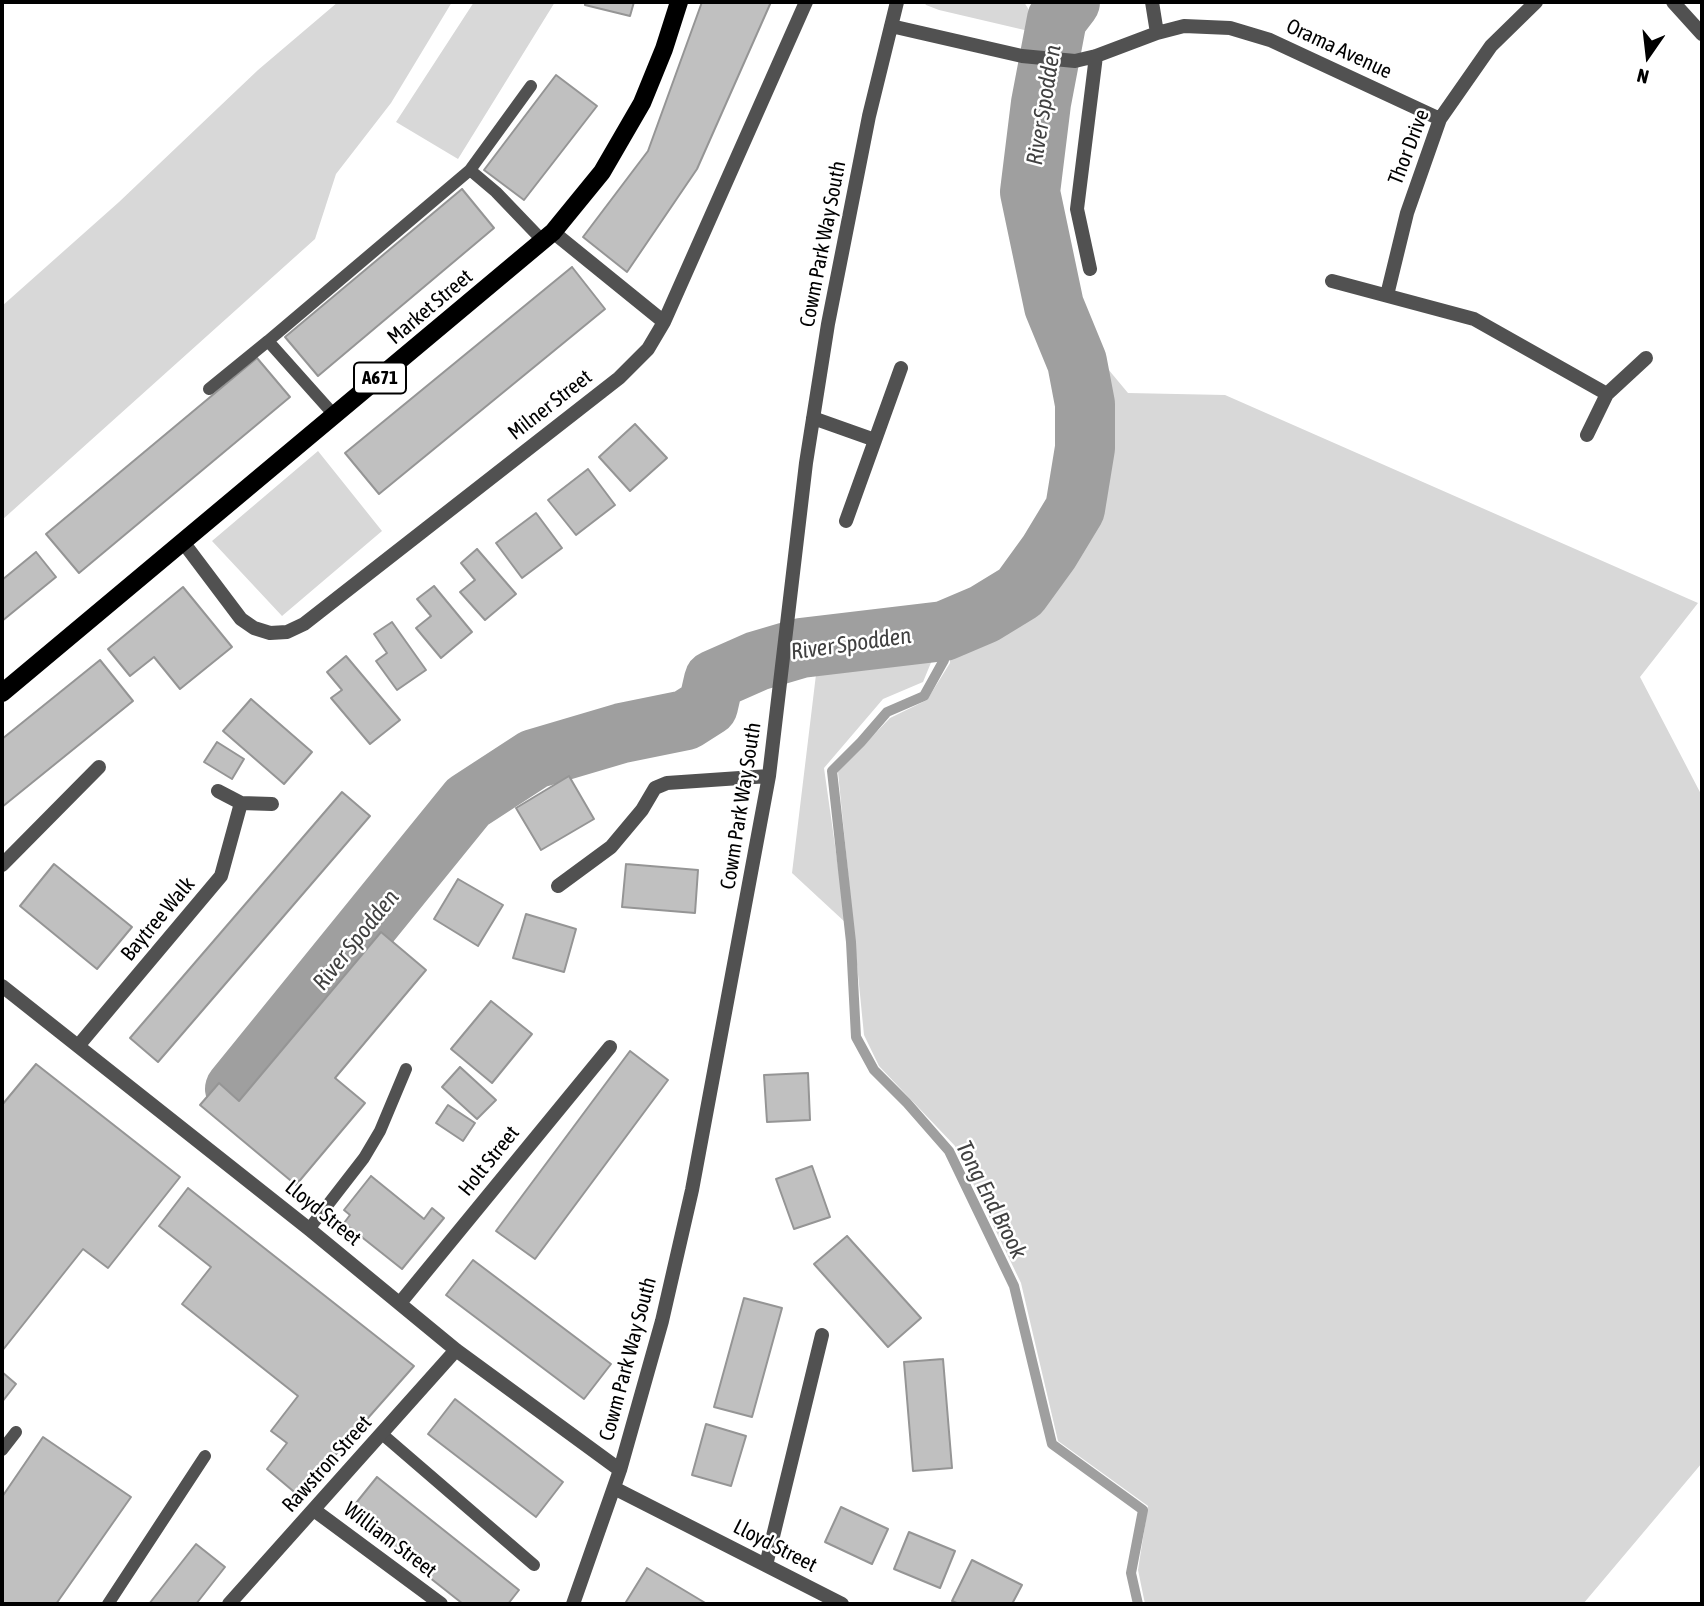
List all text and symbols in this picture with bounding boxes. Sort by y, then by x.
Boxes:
street label: Orama Avenue [1282,14,1396,84]
north arrow [1613,21,1683,91]
water label: River Spodden [1021,43,1067,167]
text: N [1635,64,1651,88]
street label: Thor Drive [1383,106,1435,188]
street label: Cowm Park Way South [795,159,851,329]
street label: Market Street [382,264,478,350]
road number: A671 [354,362,406,394]
street label: Milner Street [503,364,597,446]
water label: River Spodden [789,622,913,666]
street label: Cowm Park Way South [715,721,767,891]
street label: Baytree Walk [116,872,200,966]
water label: River Spodden [307,884,405,996]
street label: Holt Street [453,1121,525,1201]
water label: Tong End Brook [950,1137,1032,1263]
street label: Lloyd Street [280,1175,366,1251]
street label: Cowm Park Way South [594,1274,662,1444]
street label: Rawstron Street [277,1410,377,1518]
street label: William Street [339,1497,441,1583]
street label: Lloyd Street [729,1514,821,1578]

